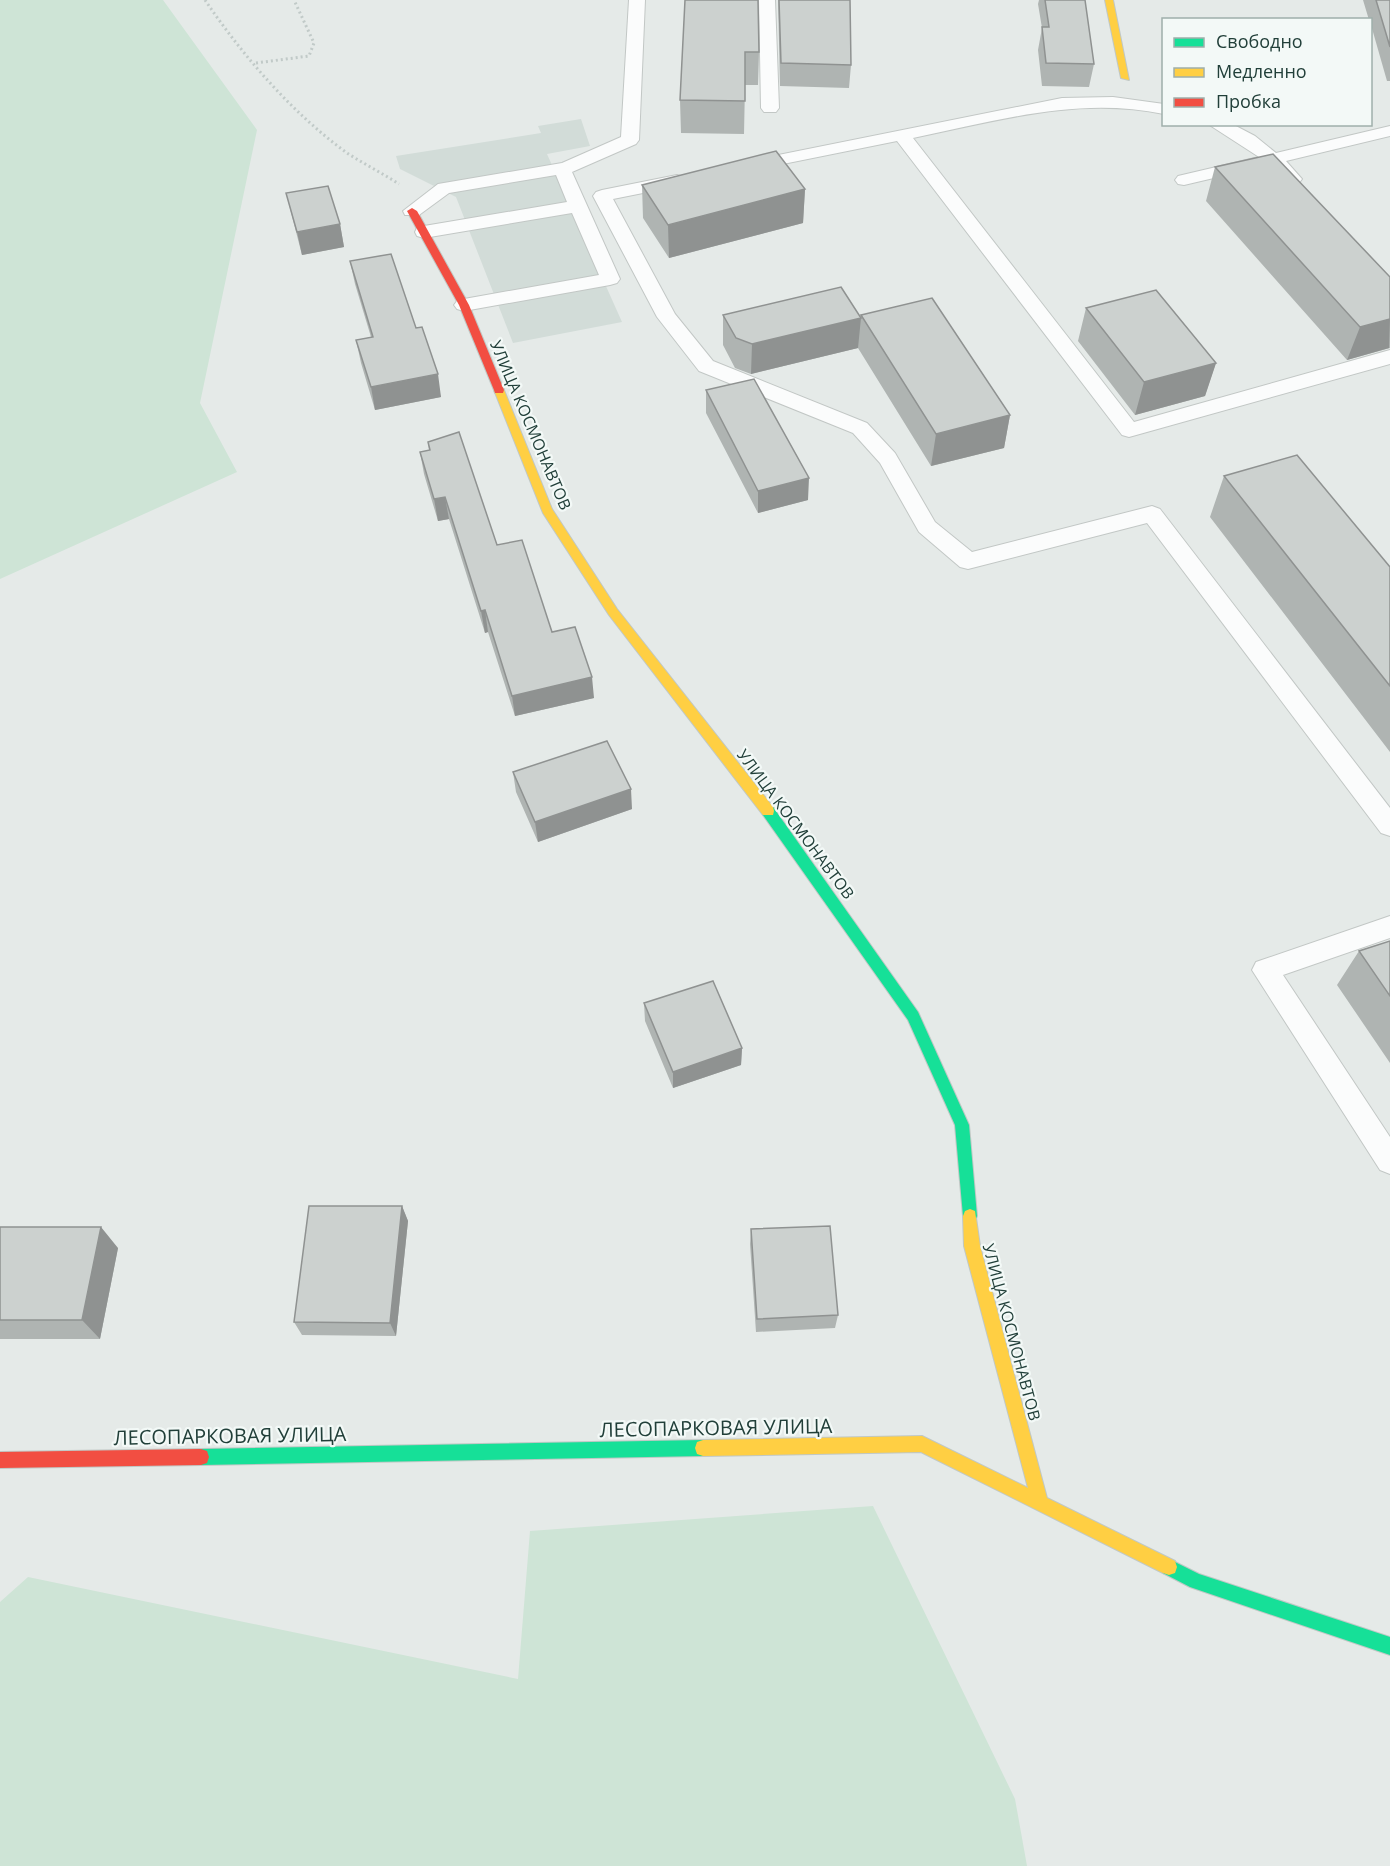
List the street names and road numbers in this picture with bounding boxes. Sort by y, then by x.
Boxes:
street label: УЛИЦА КОСМОНАВТОВ [485,337,577,513]
street label: УЛИЦА КОСМОНАВТОВ [732,745,860,903]
street label: УЛИЦА КОСМОНАВТОВ [978,1241,1046,1423]
street label: ЛЕСОПАРКОВАЯ УЛИЦА [599,1412,833,1443]
street label: ЛЕСОПАРКОВАЯ УЛИЦА [113,1420,347,1451]

